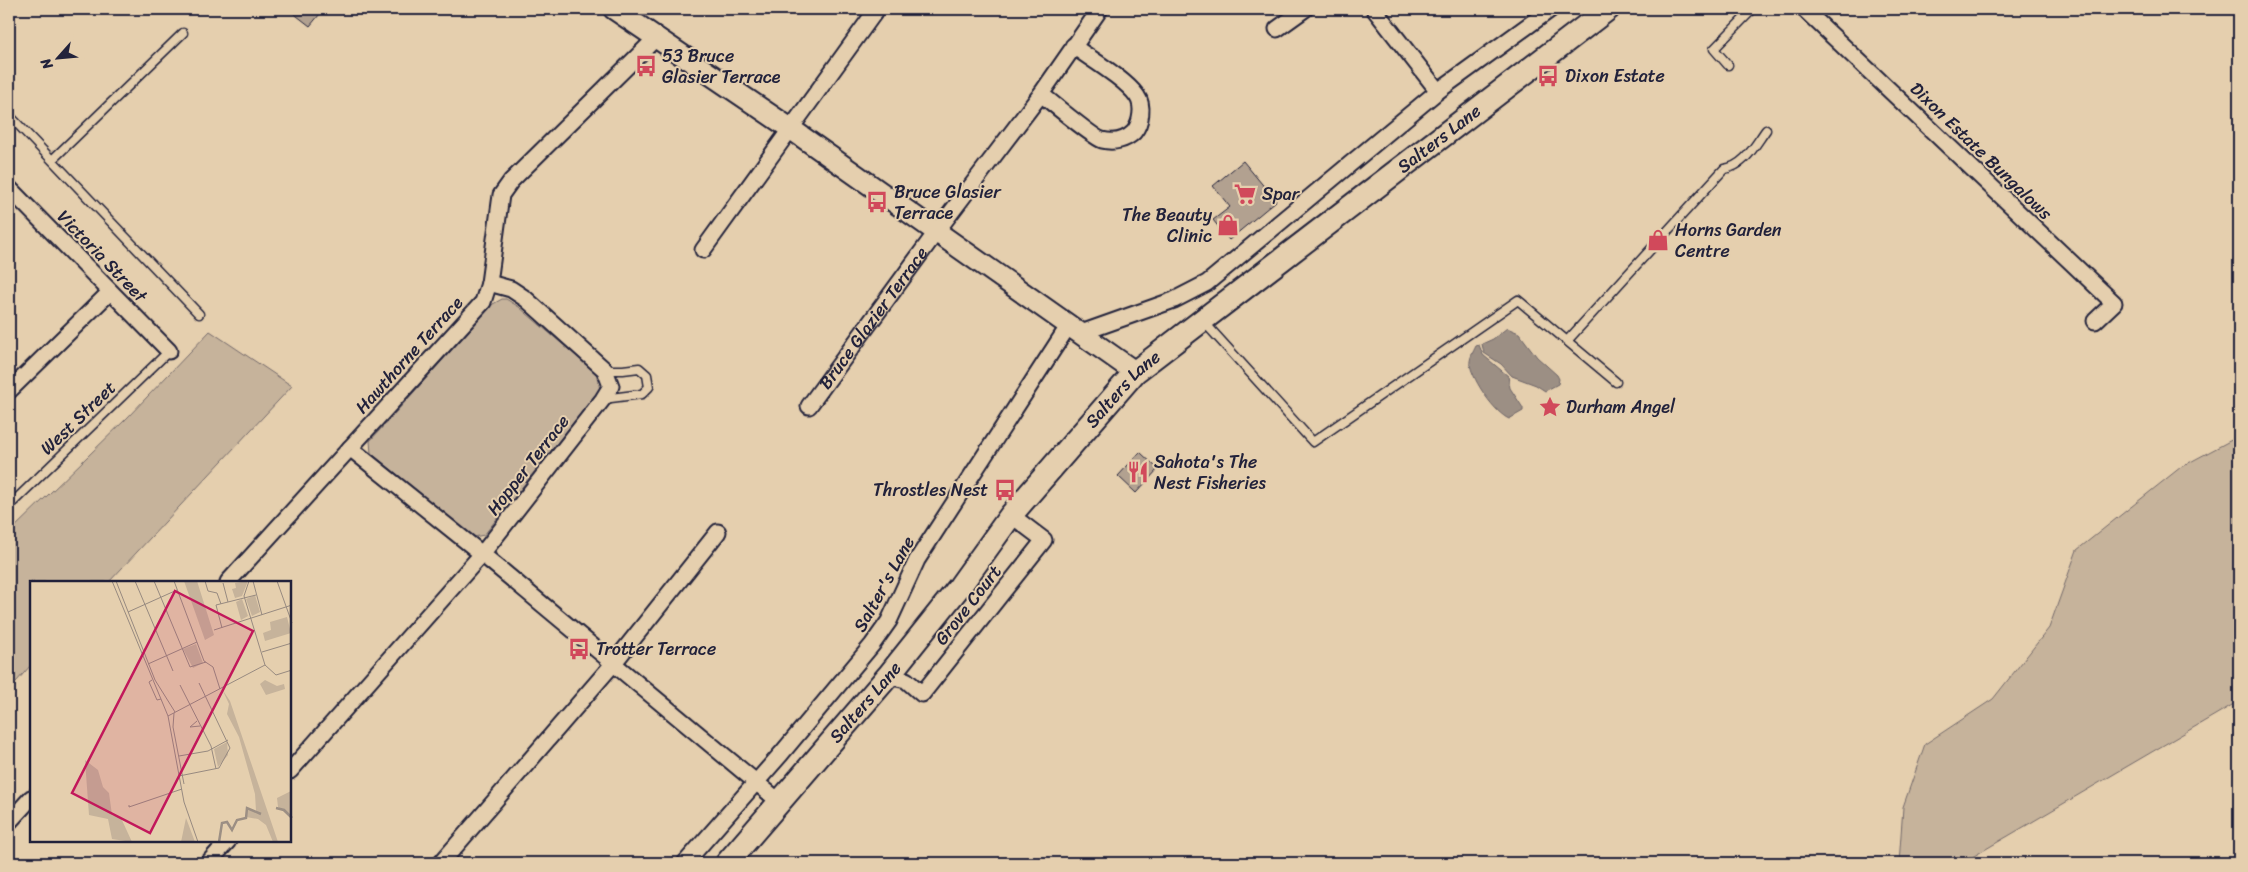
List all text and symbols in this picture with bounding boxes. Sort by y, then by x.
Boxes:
north arrow [32,32,82,82]
place label: 53 Bruce Glasier Terrace [662,40,781,93]
text: N [33,53,61,75]
bus stop icon: 53 Bruce Glasier Terrace [633,53,659,79]
place label: Dixon Estate [1565,60,1665,92]
bus stop icon: Dixon Estate [1535,63,1561,89]
street label: Dixon Estate Bungalows [1902,74,2060,228]
street label: Salters Lane [1390,96,1488,182]
place label: Bruce Glasier Terrace [894,176,1002,229]
place label: Spar [1262,178,1301,210]
supermarket icon: Spar [1232,181,1258,207]
bus stop icon: Bruce Glasier Terrace [864,189,890,215]
place label: The Beauty Clinic [1122,199,1213,252]
street label: Victoria Street [49,202,156,311]
shop icon: The Beauty Clinic [1215,212,1241,238]
place label: Horns Garden Centre [1675,214,1782,267]
shop icon: Horns Garden Centre [1645,227,1671,253]
street label: Bruce Glazier Terrace [810,240,937,396]
street label: Hawthorne Terrace [347,288,471,422]
street label: Salters Lane [1077,342,1168,436]
street label: West Street [32,373,124,463]
place label: Durham Angel [1566,391,1676,423]
place icon: Durham Angel [1537,394,1563,420]
street label: Hopper Terrace [478,407,578,523]
place label: Sahota's The Nest Fisheries [1154,446,1266,499]
restaurant icon: Sahota's The Nest Fisheries [1125,459,1151,485]
place label: Throstles Nest [873,474,988,506]
bus stop icon: Throstles Nest [992,477,1018,503]
street label: Salter's Lane [844,530,924,638]
street label: Grove Court [926,558,1010,652]
inset map [30,581,291,842]
place label: Trotter Terrace [596,633,716,665]
bus stop icon: Trotter Terrace [566,636,592,662]
street label: Salters Lane [821,654,910,750]

